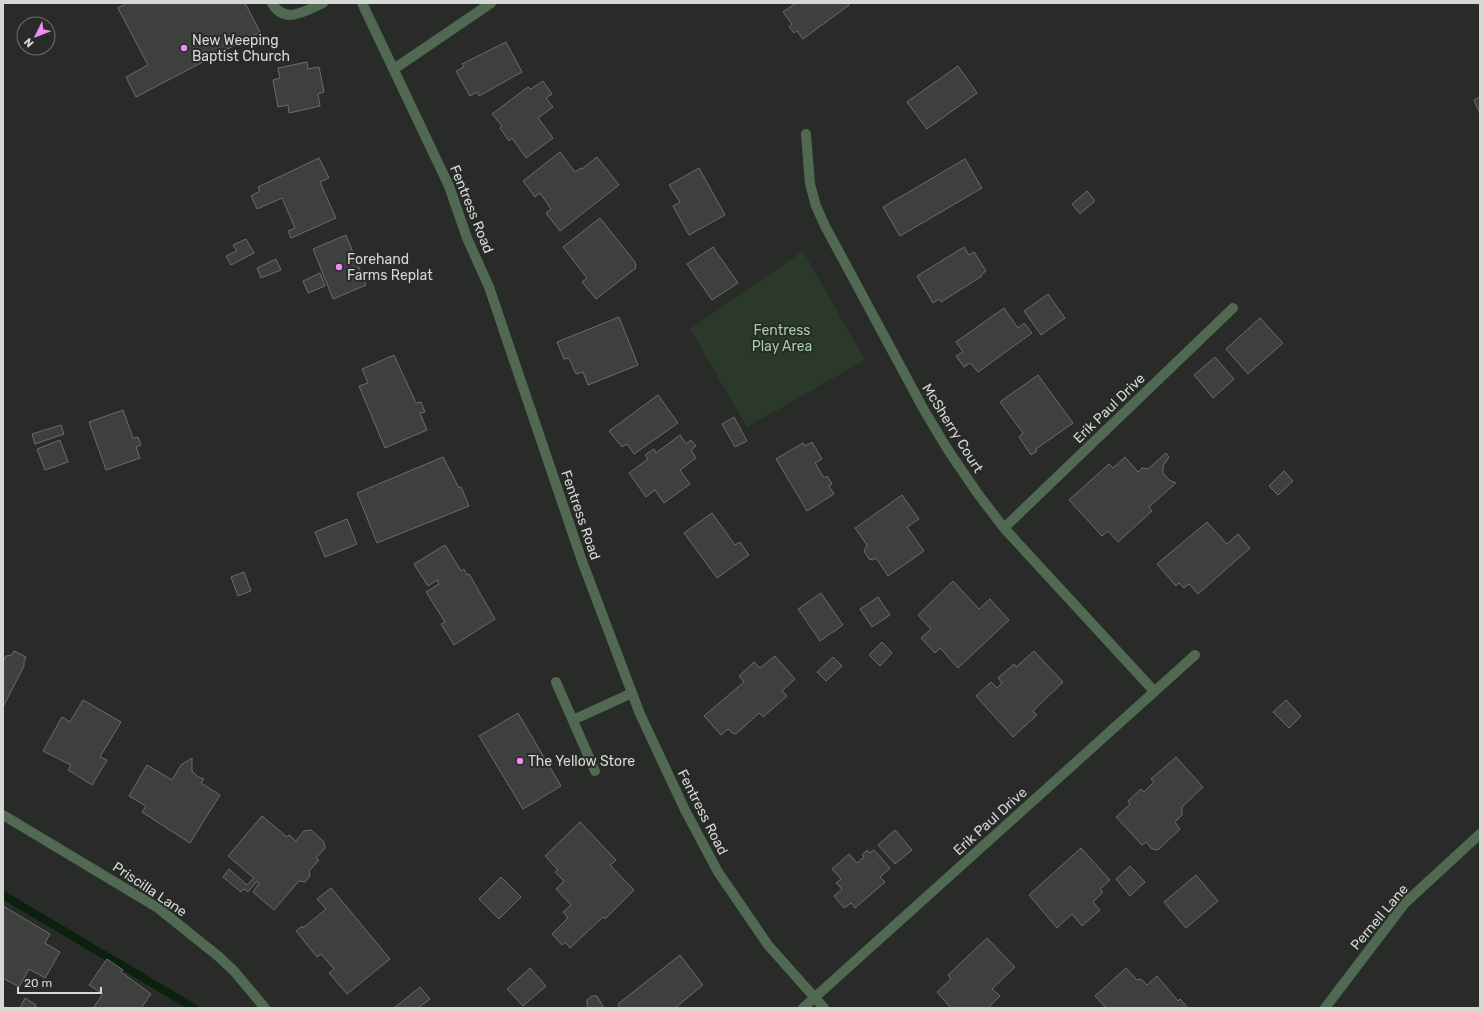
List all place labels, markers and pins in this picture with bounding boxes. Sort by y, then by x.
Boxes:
place label: New Weeping Baptist Church [192,32,290,65]
marker: New Weeping Baptist Church [179,43,189,53]
place label: Forehand Farms Replat [347,251,433,284]
marker: Forehand Farms Replat [334,262,344,272]
place label: The Yellow Store [528,753,635,770]
marker: The Yellow Store [515,756,525,766]

